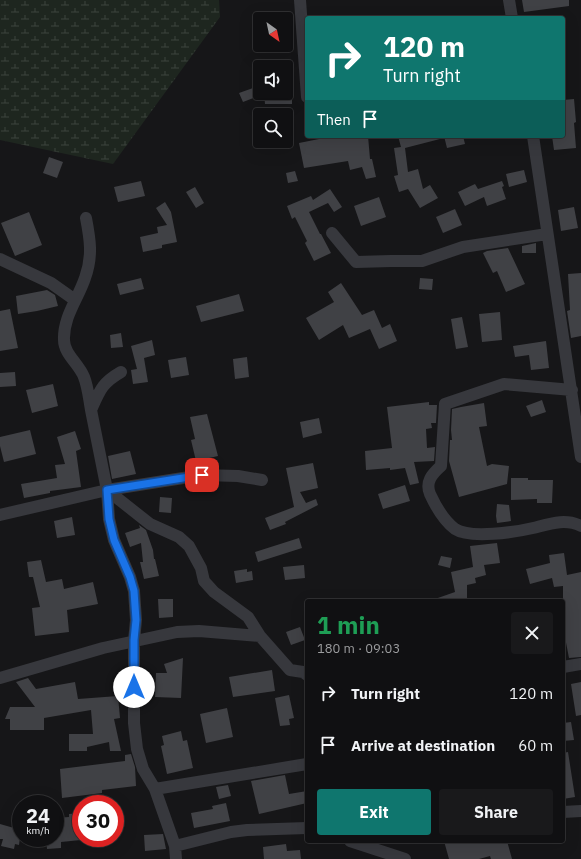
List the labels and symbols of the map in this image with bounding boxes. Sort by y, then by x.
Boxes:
north arrow [253,12,293,52]
pin [185,458,219,492]
position arrow [113,666,155,708]
speed limit sign: 30 [72,795,124,847]

